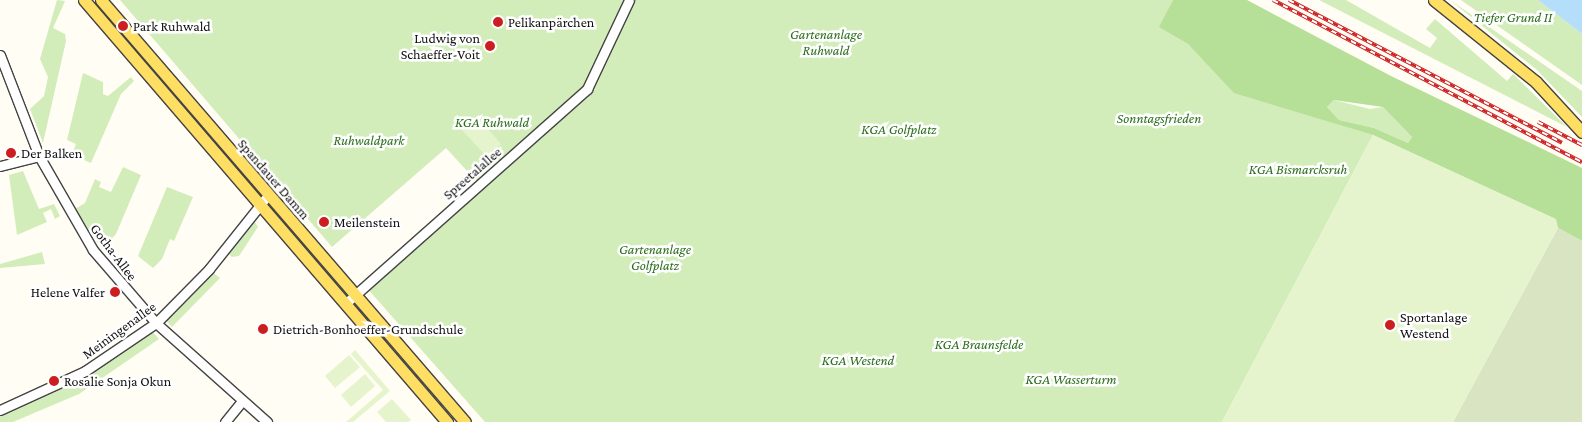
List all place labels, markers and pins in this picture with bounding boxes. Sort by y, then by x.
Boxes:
place label: Pelikanpärchen [508,14,594,30]
marker: Pelikanpärchen [492,16,504,28]
place label: Park Ruhwald [133,18,211,34]
marker: Park Ruhwald [117,20,129,32]
place label: Ludwig von Schaeffer-Voit [401,30,480,62]
marker: Ludwig von Schaeffer-Voit [484,40,496,52]
place label: Der Balken [21,145,82,161]
marker: Der Balken [5,147,17,159]
place label: Meilenstein [334,214,400,230]
marker: Meilenstein [318,216,330,228]
place label: Helene Valfer [31,284,105,300]
marker: Helene Valfer [109,286,121,298]
place label: Sportanlage Westend [1400,309,1467,342]
marker: Sportanlage Westend [1384,319,1396,331]
place label: Dietrich-Bonhoeffer-Grundschule [273,321,463,337]
marker: Dietrich-Bonhoeffer-Grundschule [257,323,269,335]
place label: Rosalie Sonja Okun [64,373,171,389]
marker: Rosalie Sonja Okun [48,375,60,387]

